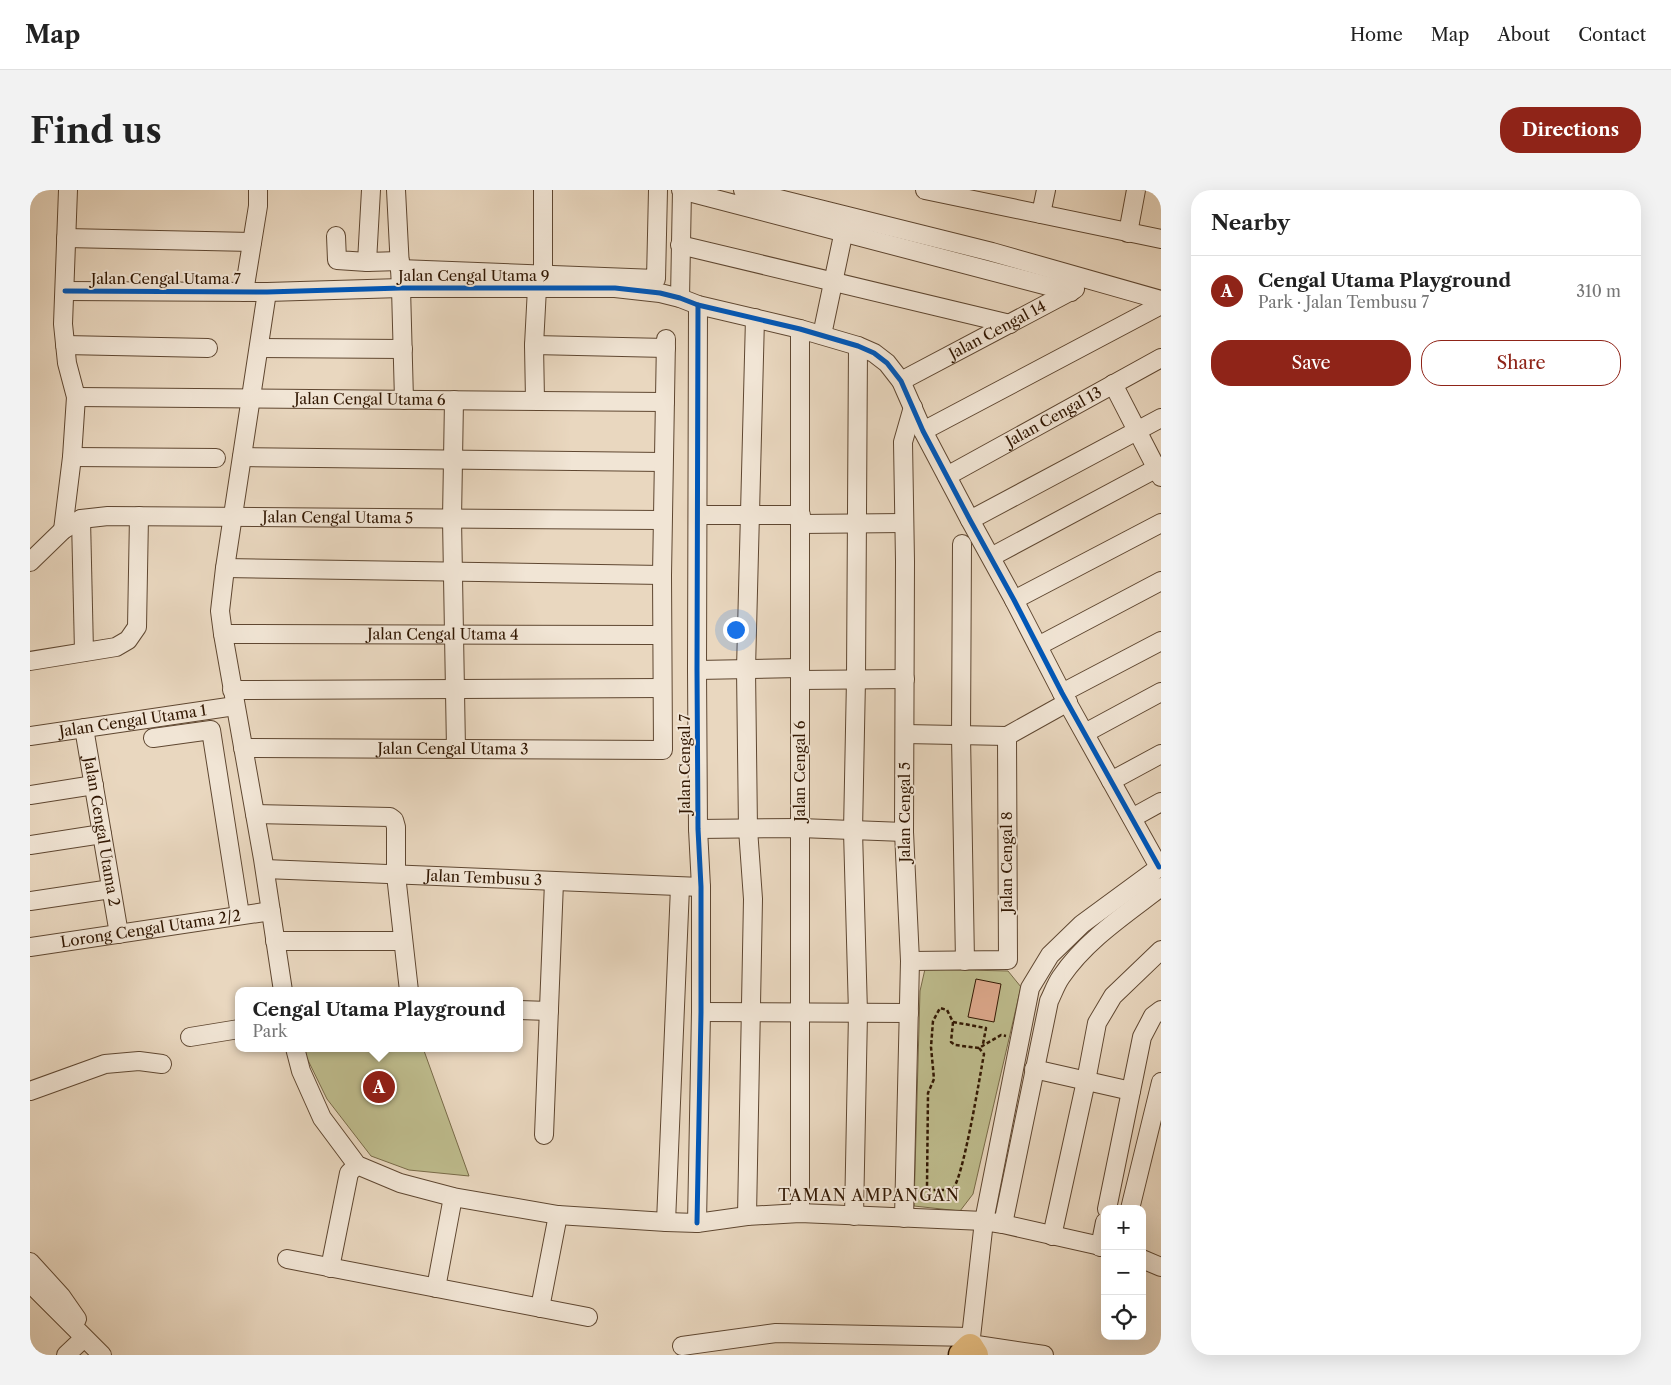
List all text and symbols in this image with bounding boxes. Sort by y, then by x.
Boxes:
text: Map [25,20,80,49]
text: Home [1350,24,1403,46]
text: Map [1431,24,1469,46]
text: About [1497,24,1550,46]
text: Contact [1578,24,1646,46]
button: Directions [1500,107,1641,153]
text: Find us [30,109,162,152]
text: Nearby [1211,210,1290,235]
street label: Jalan Cengal Utama 9 [396,266,550,285]
street label: Jalan Cengal Utama 7 [89,269,242,288]
text: Cengal Utama Playground [1258,269,1511,292]
text: A [1221,281,1233,301]
text: 310 m [1576,281,1621,301]
text: Park · Jalan Tembusu 7 [1258,292,1429,312]
street label: Jalan Cengal 14 [943,296,1049,364]
button: Save [1211,340,1411,386]
button: Share [1421,340,1621,386]
street label: Jalan Cengal 13 [1000,382,1105,452]
street label: Jalan Cengal Utama 6 [292,389,446,409]
street label: Jalan Cengal Utama 5 [260,507,413,527]
your location [723,617,749,643]
street label: Jalan Cengal Utama 4 [365,624,519,644]
street label: Jalan Cengal Utama 1 [56,700,209,741]
street label: Jalan Cengal 7 [675,714,694,816]
street label: Jalan Cengal 6 [790,720,809,824]
street label: Jalan Cengal Utama 3 [376,739,528,758]
street label: Jalan Cengal Utama 2 [80,753,124,908]
street label: Jalan Cengal 5 [895,762,914,864]
street label: Jalan Cengal 8 [997,811,1016,915]
street label: Jalan Tembusu 3 [423,866,543,889]
street label: Lorong Cengal Utama 2/2 [59,906,242,951]
popup [235,987,523,1052]
text: Cengal Utama Playground [252,998,506,1021]
text: Park [252,1021,287,1041]
pin: A [363,1068,395,1106]
district label: TAMAN AMPANGAN [778,1185,960,1205]
map controls [1101,1205,1146,1340]
button: + [1101,1205,1146,1250]
button: − [1101,1250,1146,1295]
button: locate [1101,1295,1146,1340]

